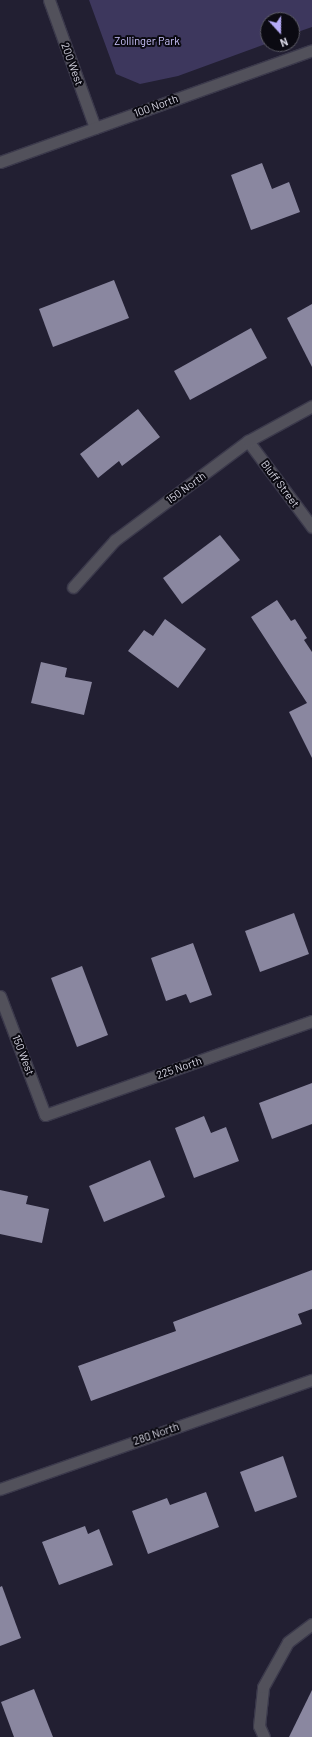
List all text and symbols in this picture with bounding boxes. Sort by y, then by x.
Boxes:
north arrow [260,12,300,52]
park label: Zollinger Park [114,34,180,48]
text: N [278,35,290,50]
street label: 200 West [58,41,86,87]
street label: 100 North [132,92,180,120]
street label: Bluff Street [258,458,302,510]
street label: 150 North [164,469,208,507]
street label: 150 West [9,1033,37,1077]
street label: 225 North [155,1054,203,1082]
street label: 280 North [131,1420,181,1448]

